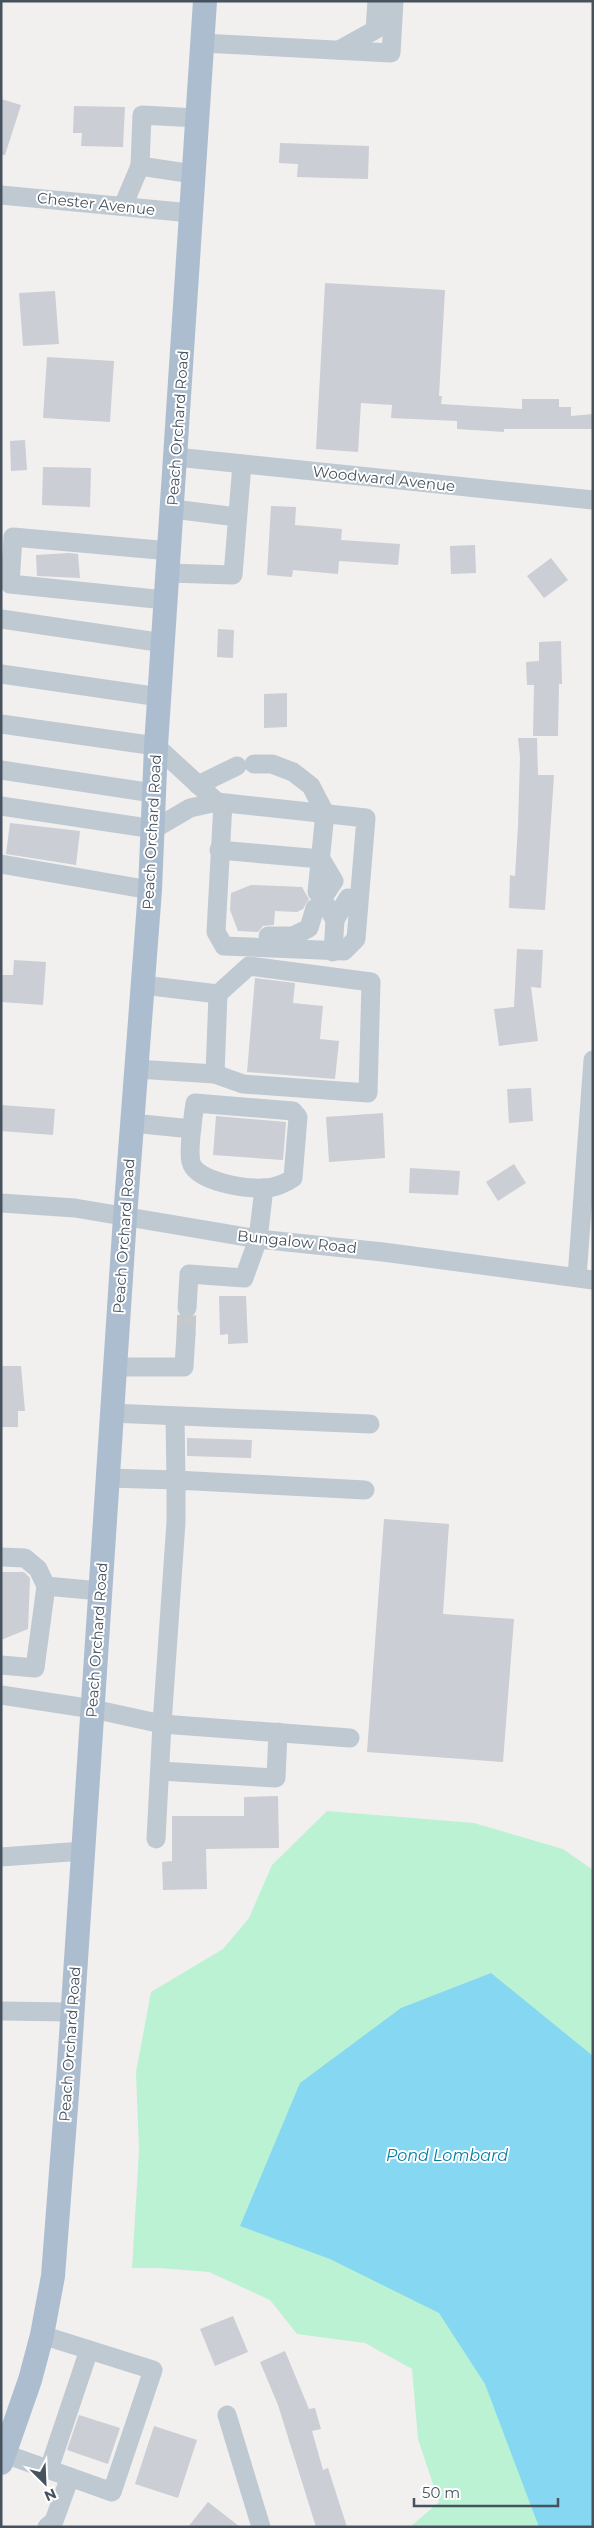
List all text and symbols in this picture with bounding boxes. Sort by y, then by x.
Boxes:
street label: Chester Avenue [36,188,156,219]
street label: Peach Orchard Road [163,350,192,506]
street label: Woodward Avenue [312,462,456,495]
street label: Peach Orchard Road [138,754,165,910]
street label: Peach Orchard Road [109,1158,138,1314]
street label: Bungalow Road [236,1226,358,1257]
street label: Peach Orchard Road [82,1562,111,1718]
street label: Peach Orchard Road [55,1966,84,2122]
water label: Pond Lombard [386,2146,508,2165]
north arrow [20,2458,70,2508]
scale bar [414,2476,558,2508]
text: 50 m [422,2483,460,2502]
text: N [41,2484,59,2505]

